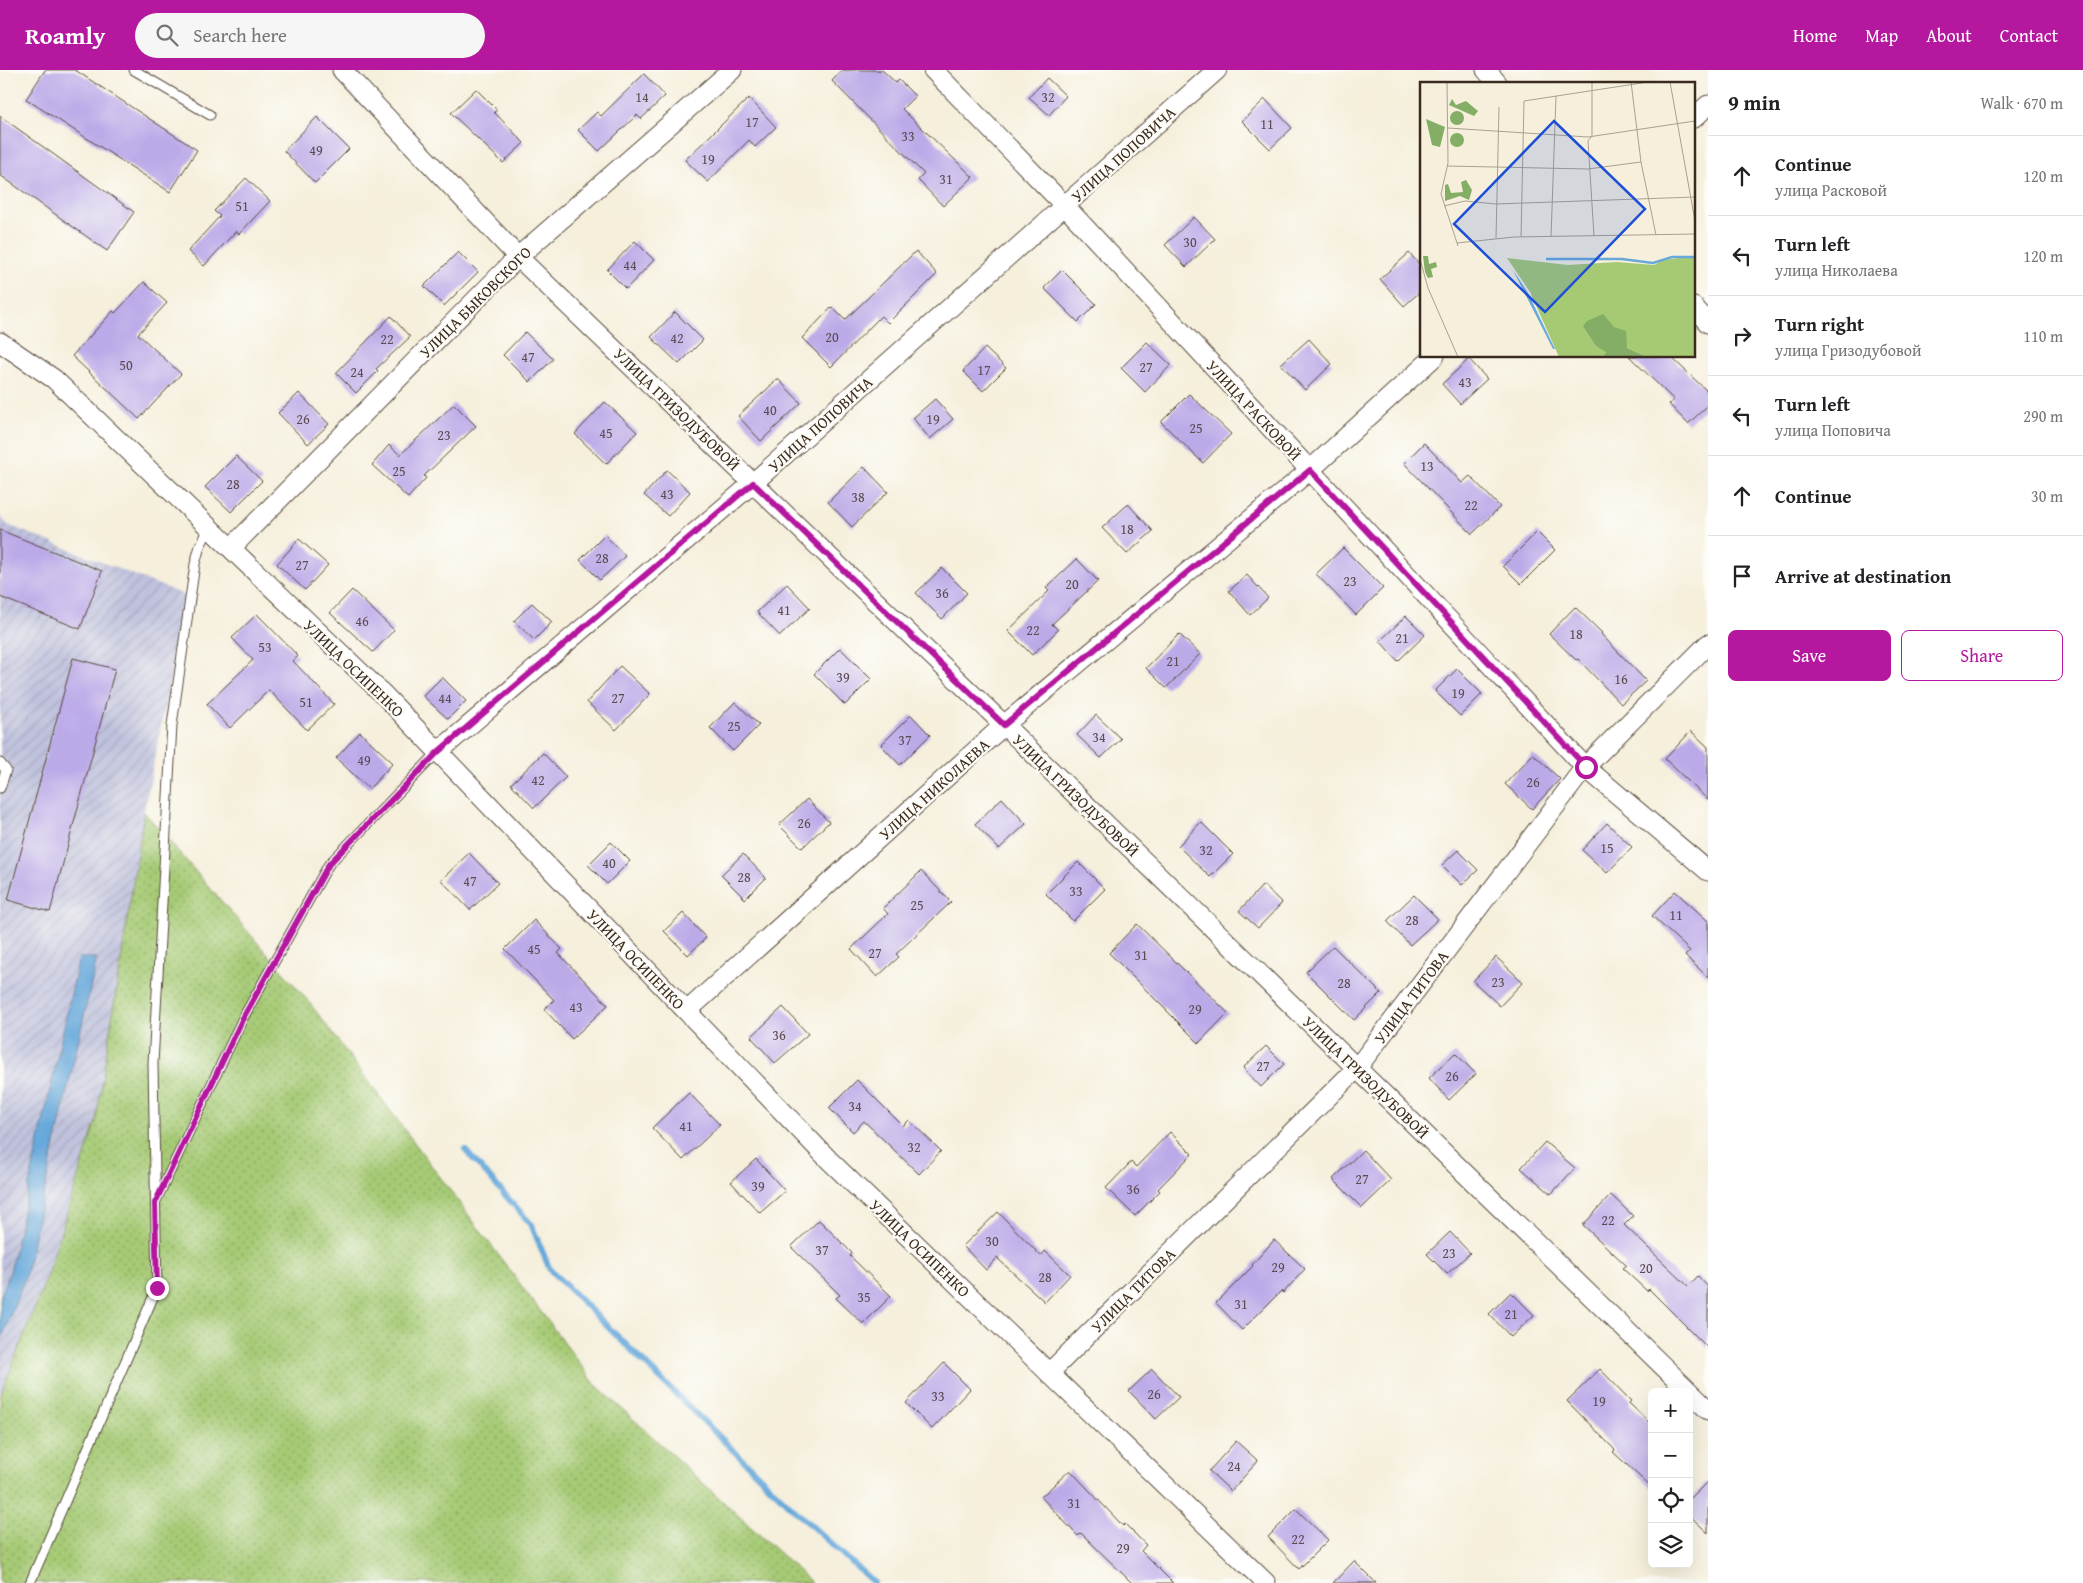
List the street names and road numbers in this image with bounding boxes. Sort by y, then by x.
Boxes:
street label: УЛИЦА ПОПОВИЧА [1065,100,1181,208]
street label: УЛИЦА БЫКОВСКОГО [413,240,537,364]
street label: УЛИЦА ГРИЗОДУБОВОЙ [608,342,746,476]
street label: УЛИЦА РАСКОВОЙ [1201,354,1307,466]
street label: УЛИЦА ПОПОВИЧА [762,370,878,478]
street label: УЛИЦА ОСИПЕНКО [298,614,410,723]
street label: УЛИЦА ГРИЗОДУБОВОЙ [1007,728,1145,862]
street label: УЛИЦА НИКОЛАЕВА [873,732,995,845]
street label: УЛИЦА ОСИПЕНКО [582,903,691,1015]
street label: УЛИЦА ТИТОВА [1368,945,1454,1049]
street label: УЛИЦА ГРИЗОДУБОВОЙ [1297,1010,1435,1144]
street label: УЛИЦА ОСИПЕНКО [864,1194,976,1303]
street label: УЛИЦА ТИТОВА [1085,1242,1181,1338]

